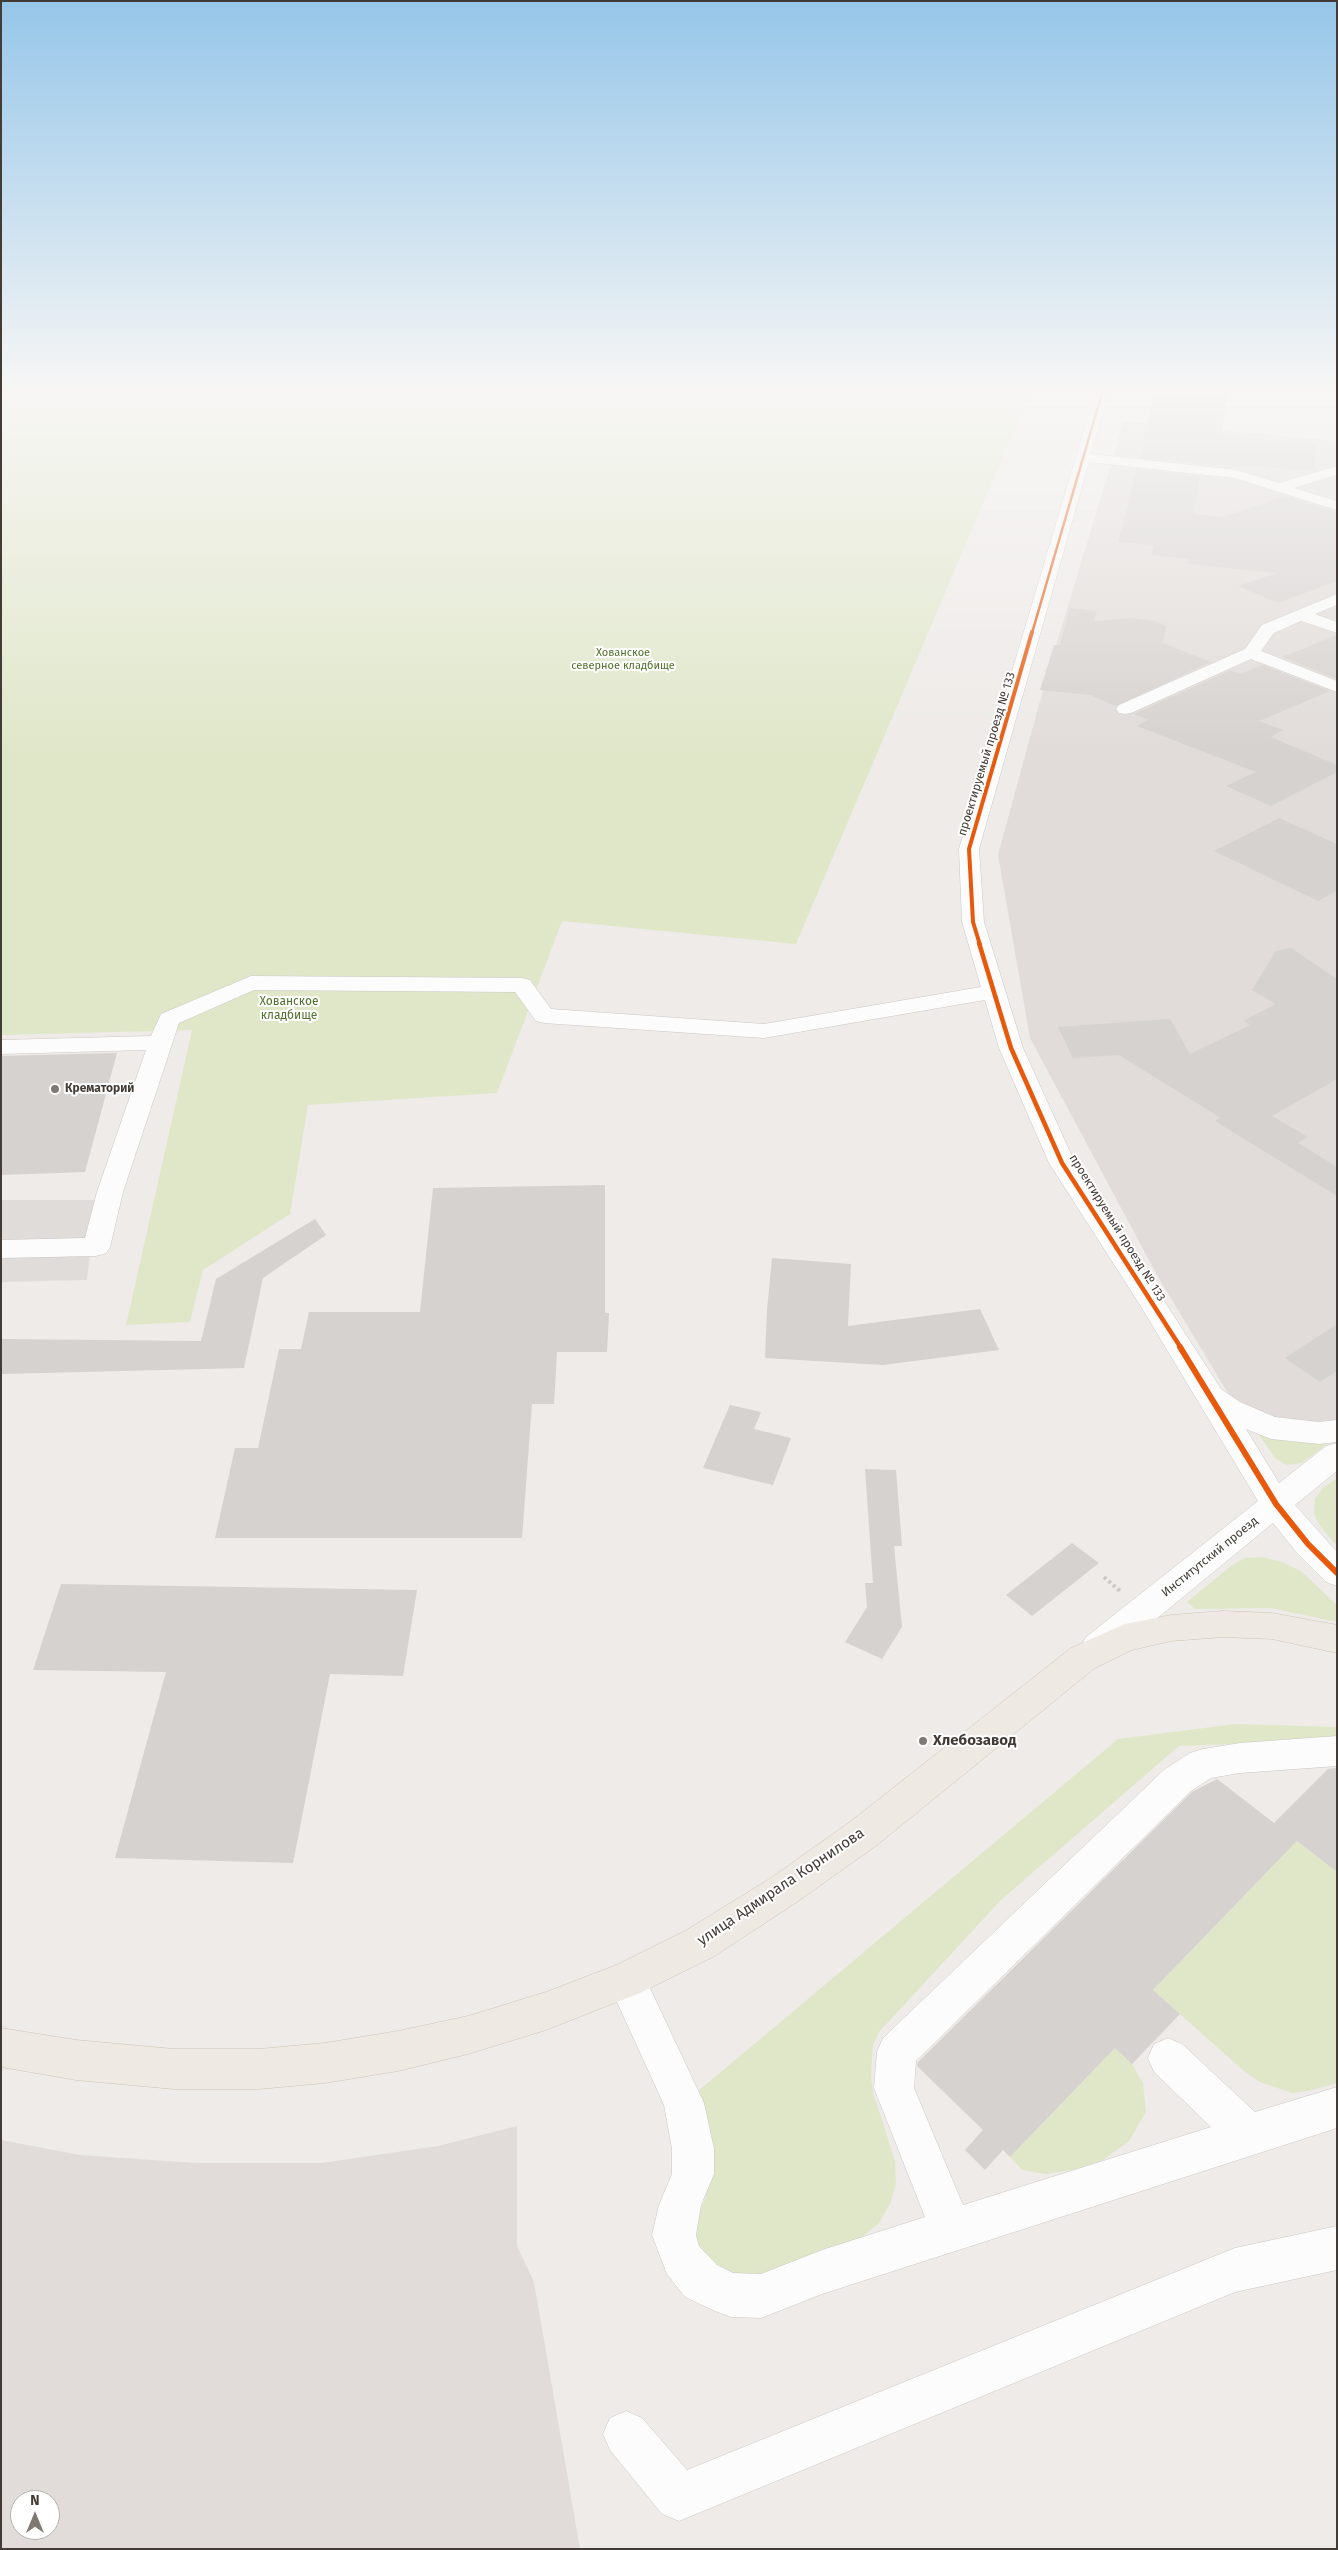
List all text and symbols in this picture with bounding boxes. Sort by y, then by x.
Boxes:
park label: Хованское северное кладбище [571,646,675,672]
street label: проектируемый проезд № 133 [955,670,1019,838]
park label: Хованское кладбище [259,995,319,1023]
place label: Крематорий [65,1082,134,1096]
marker: Крематорий [49,1083,61,1095]
street label: проектируемый проезд № 133 [1066,1152,1168,1304]
street label: Институтский проезд [1159,1514,1261,1600]
place label: Хлебозавод [933,1732,1016,1750]
marker: Хлебозавод [917,1735,929,1747]
street label: улица Адмирала Корнилова [694,1824,868,1950]
north arrow [10,2490,60,2540]
text: N [30,2492,40,2509]

